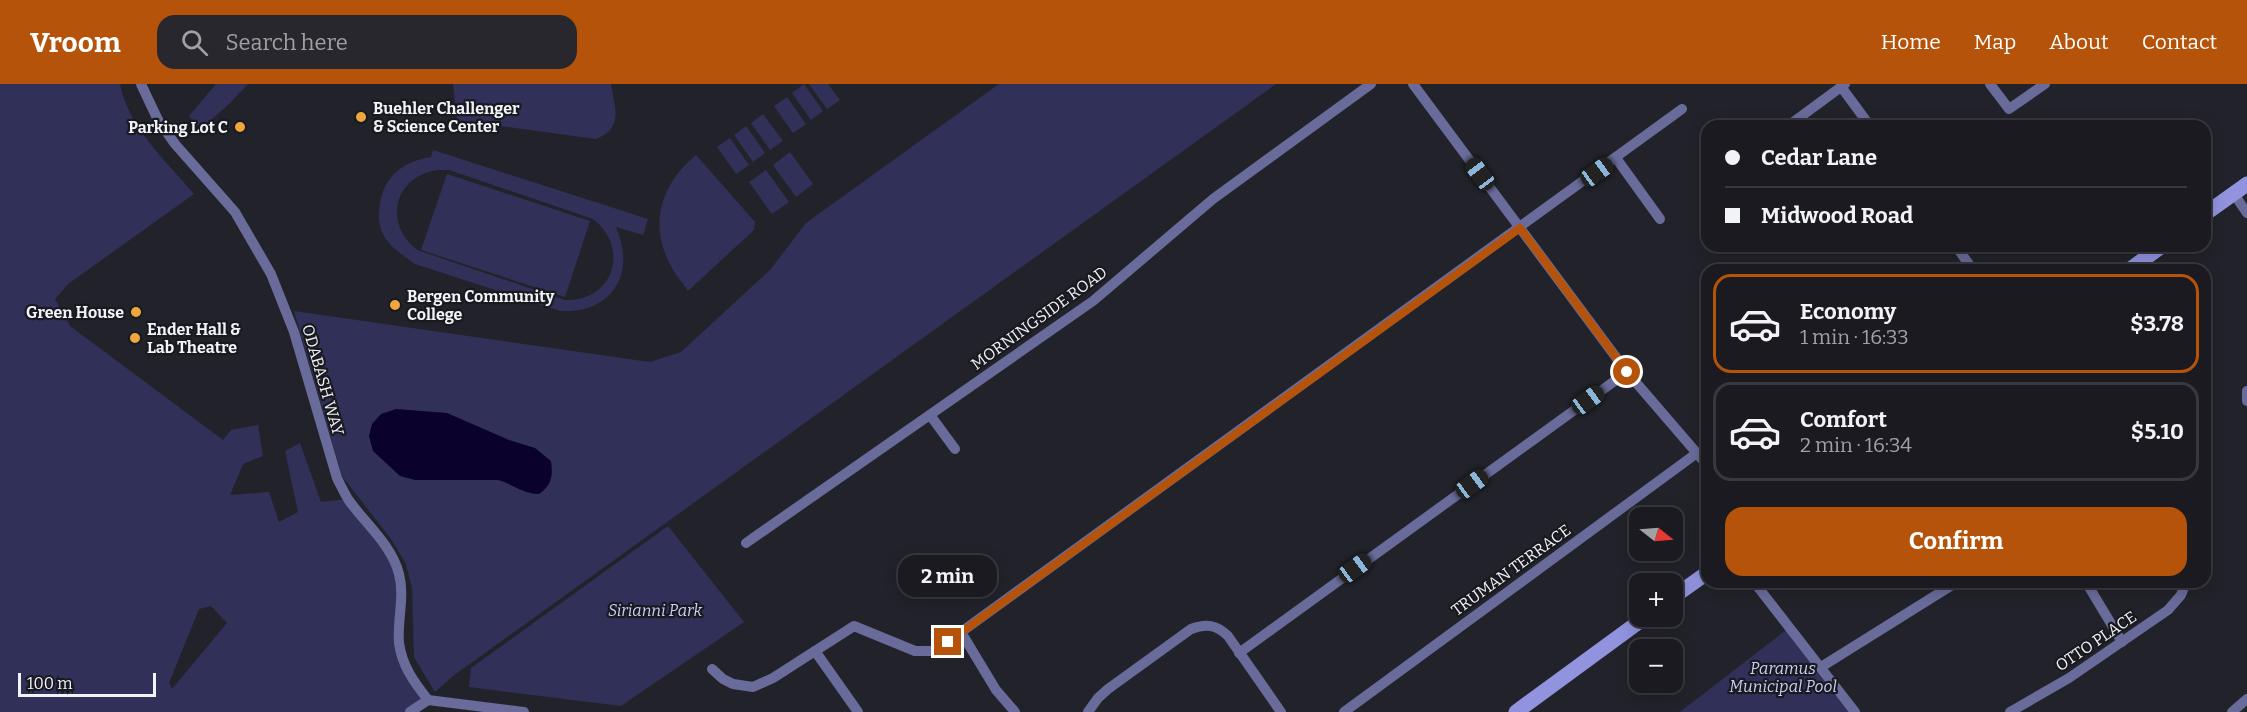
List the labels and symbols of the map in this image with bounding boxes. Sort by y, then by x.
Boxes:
place label: Buehler Challenger & Science Center [373,99,520,136]
marker: Buehler Challenger & Science Center [354,110,368,124]
place label: Parking Lot C [128,118,228,137]
marker: Parking Lot C [233,120,247,134]
car [1462,154,1498,194]
car [1577,154,1617,190]
street label: MORNINGSIDE ROAD [967,262,1111,374]
place label: Bergen Community College [407,287,554,324]
marker: Bergen Community College [388,298,402,312]
place label: Green House [26,303,124,322]
marker: Green House [129,305,143,319]
place label: Ender Hall & Lab Theatre [147,320,241,357]
street label: ODABASH WAY [298,322,348,439]
marker: Ender Hall & Lab Theatre [128,331,142,345]
route start [1613,358,1640,385]
car [1568,382,1608,418]
car [1452,466,1492,502]
north arrow [1629,507,1683,561]
street label: TRUMAN TERRACE [1448,520,1574,620]
car [1335,550,1375,586]
callout: 2 min [898,555,998,597]
park label: Sirianni Park [608,601,702,620]
street label: OTTO PLACE [2052,607,2140,675]
route end [934,628,961,655]
park label: Paramus Municipal Pool [1729,659,1837,696]
scale bar [18,670,156,698]

